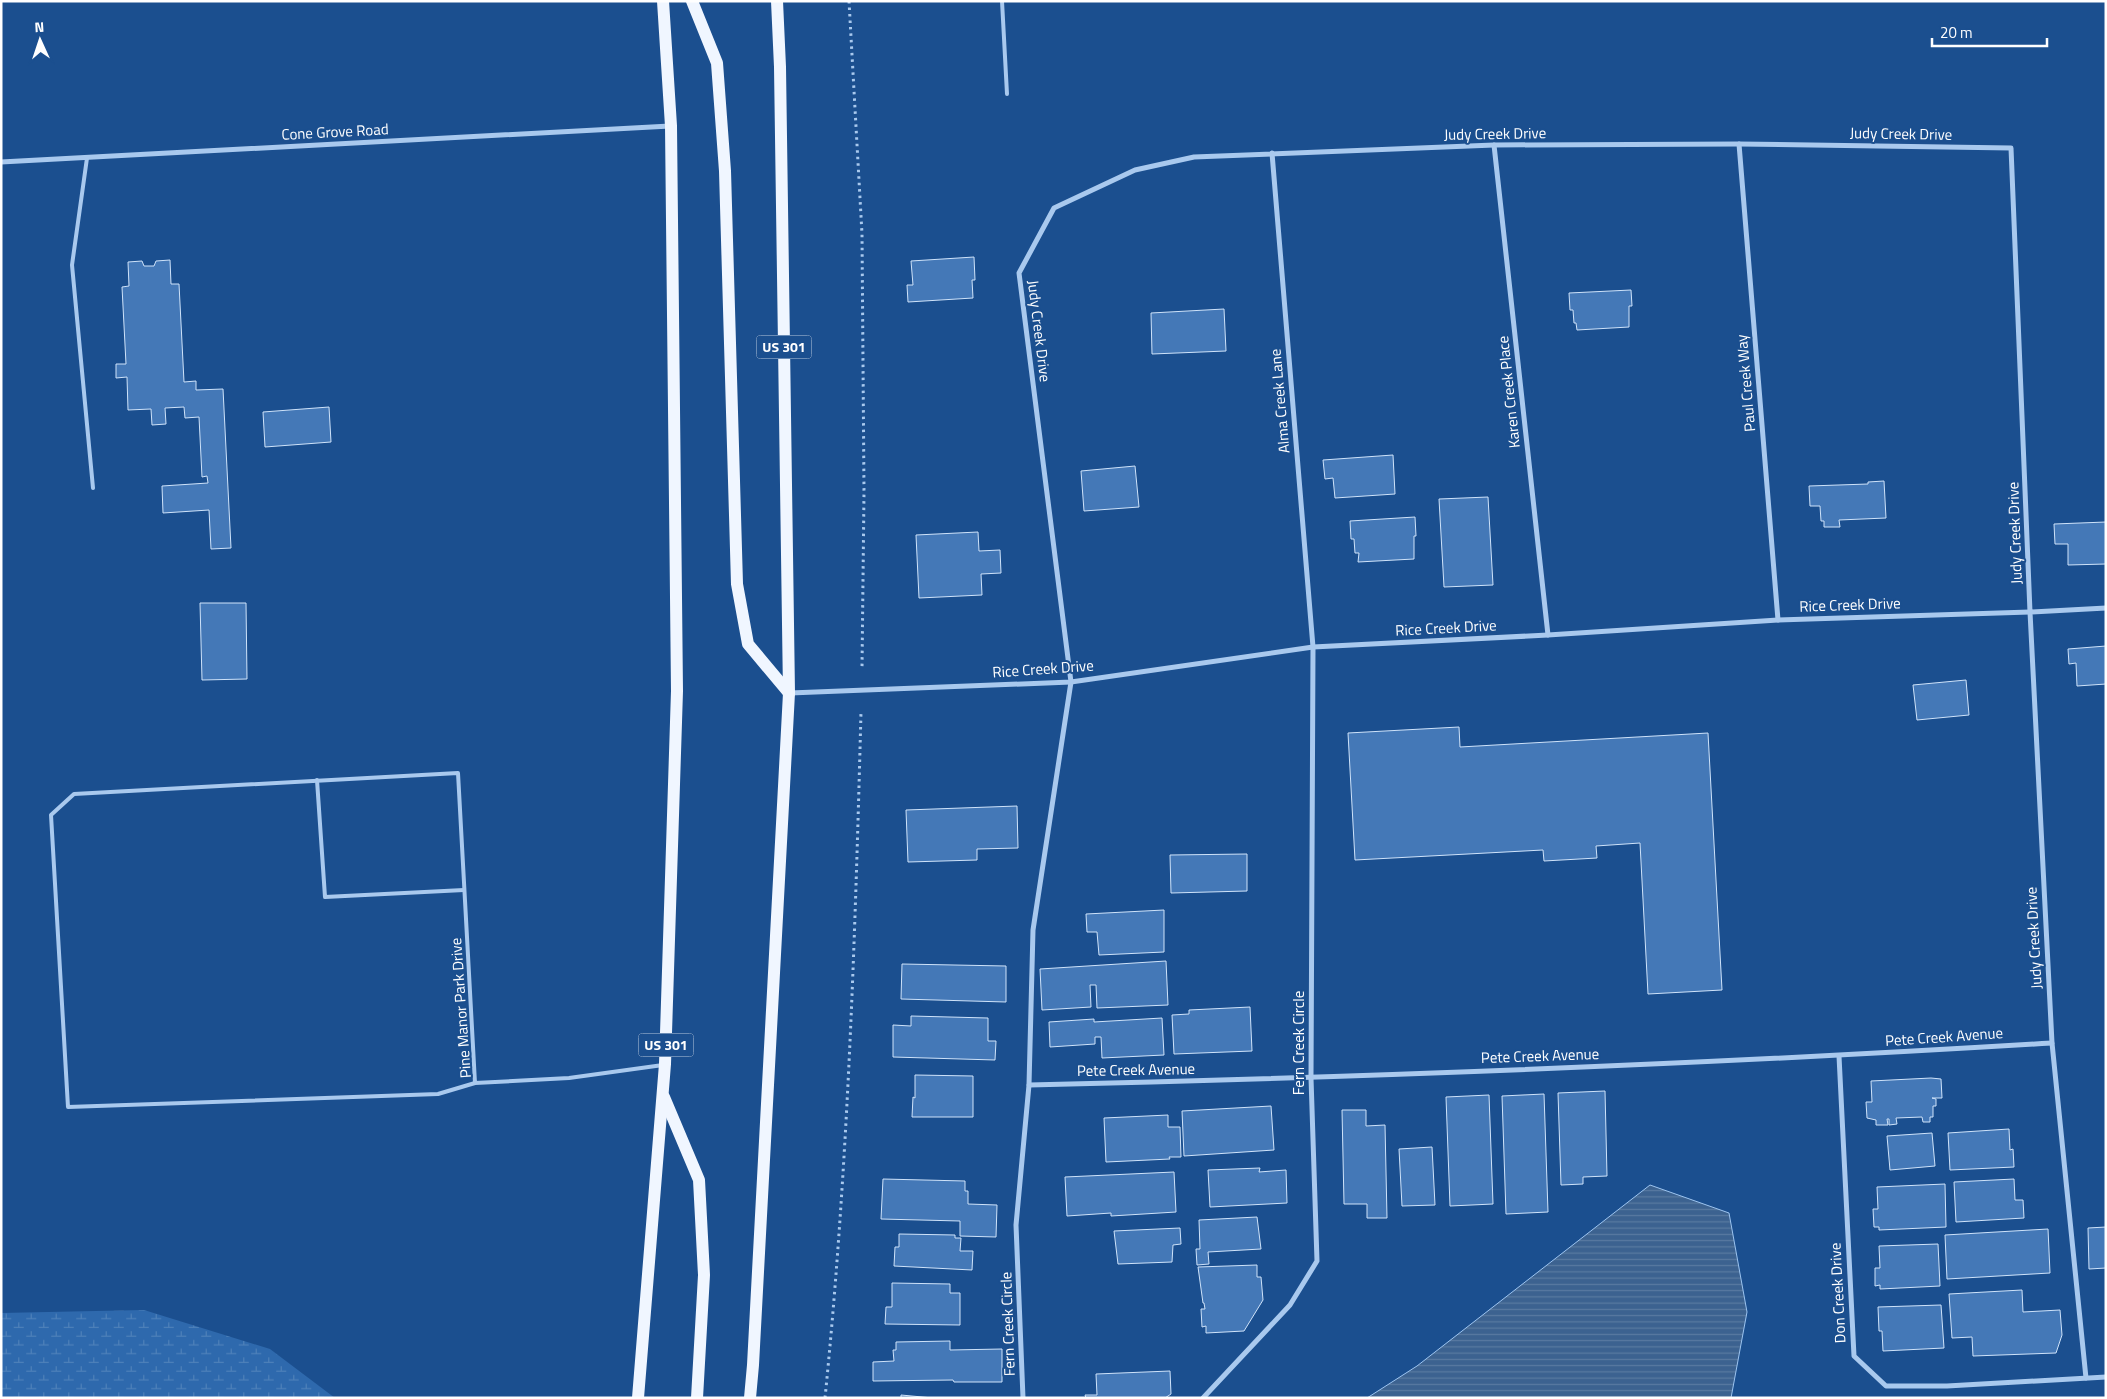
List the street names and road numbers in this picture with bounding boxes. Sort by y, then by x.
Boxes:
street label: Cone Grove Road [281,117,389,146]
street label: Judy Creek Drive [1444,121,1546,146]
street label: Judy Creek Drive [1850,121,1952,146]
street label: Judy Creek Drive [1022,279,1057,383]
street label: Paul Creek Way [1730,333,1761,433]
street label: Karen Creek Place [1491,335,1526,449]
road number: US 301 [756,336,812,358]
street label: Alma Creek Lane [1263,348,1296,454]
street label: Judy Creek Drive [2001,481,2028,585]
street label: Rice Creek Drive [1799,591,1901,618]
street label: Rice Creek Drive [1395,613,1497,642]
street label: Rice Creek Drive [992,653,1094,684]
street label: Judy Creek Drive [2019,886,2048,990]
street label: Pine Manor Park Drive [444,937,477,1079]
street label: Fern Creek Circle [1287,991,1310,1095]
street label: Pete Creek Avenue [1884,1021,2004,1052]
road number: US 301 [638,1034,694,1056]
street label: Pete Creek Avenue [1481,1042,1599,1069]
street label: Pete Creek Avenue [1077,1057,1195,1082]
street label: Don Creek Drive [1823,1242,1852,1344]
street label: Fern Creek Circle [994,1271,1021,1377]

